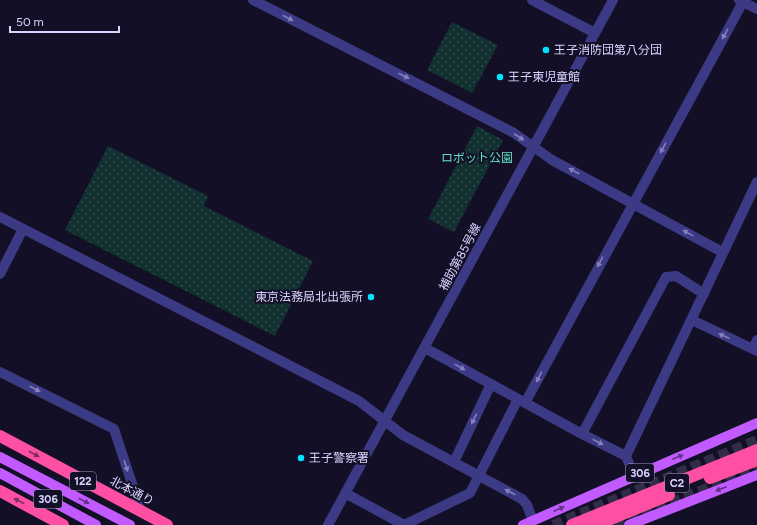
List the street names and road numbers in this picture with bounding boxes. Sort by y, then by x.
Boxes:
street label: 補助第85号線 [436,221,484,293]
road number: 306 [626,464,654,482]
road number: 122 [70,472,96,490]
street label: 北本通り [108,474,156,508]
road number: C2 [665,474,689,492]
road number: 306 [34,490,62,508]

